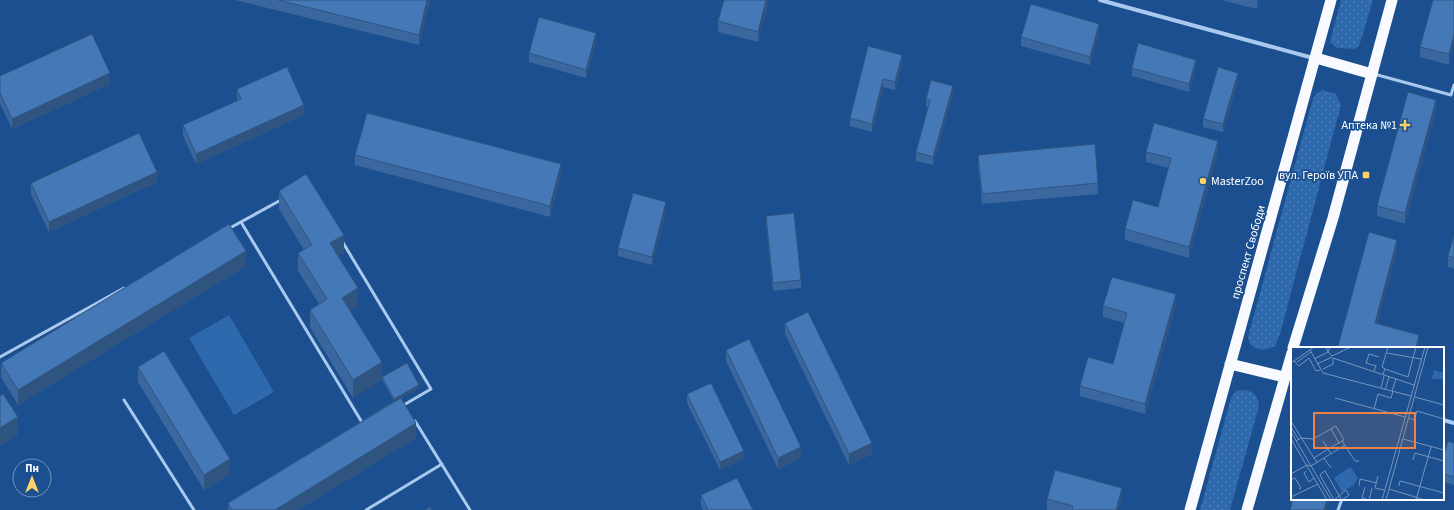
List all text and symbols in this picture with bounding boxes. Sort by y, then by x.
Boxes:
place label: Аптека №1 [1342,117,1397,134]
marker: Аптека №1 [1400,120,1410,130]
place label: вул. Героїв УПА [1279,167,1358,184]
marker: вул. Героїв УПА [1361,170,1371,180]
place label: MasterZoo [1211,173,1264,190]
marker: MasterZoo [1198,176,1208,186]
street label: проспект Свободи [1227,203,1270,301]
inset map [1291,347,1444,500]
north arrow [12,458,52,498]
text: Пн [25,461,39,476]

